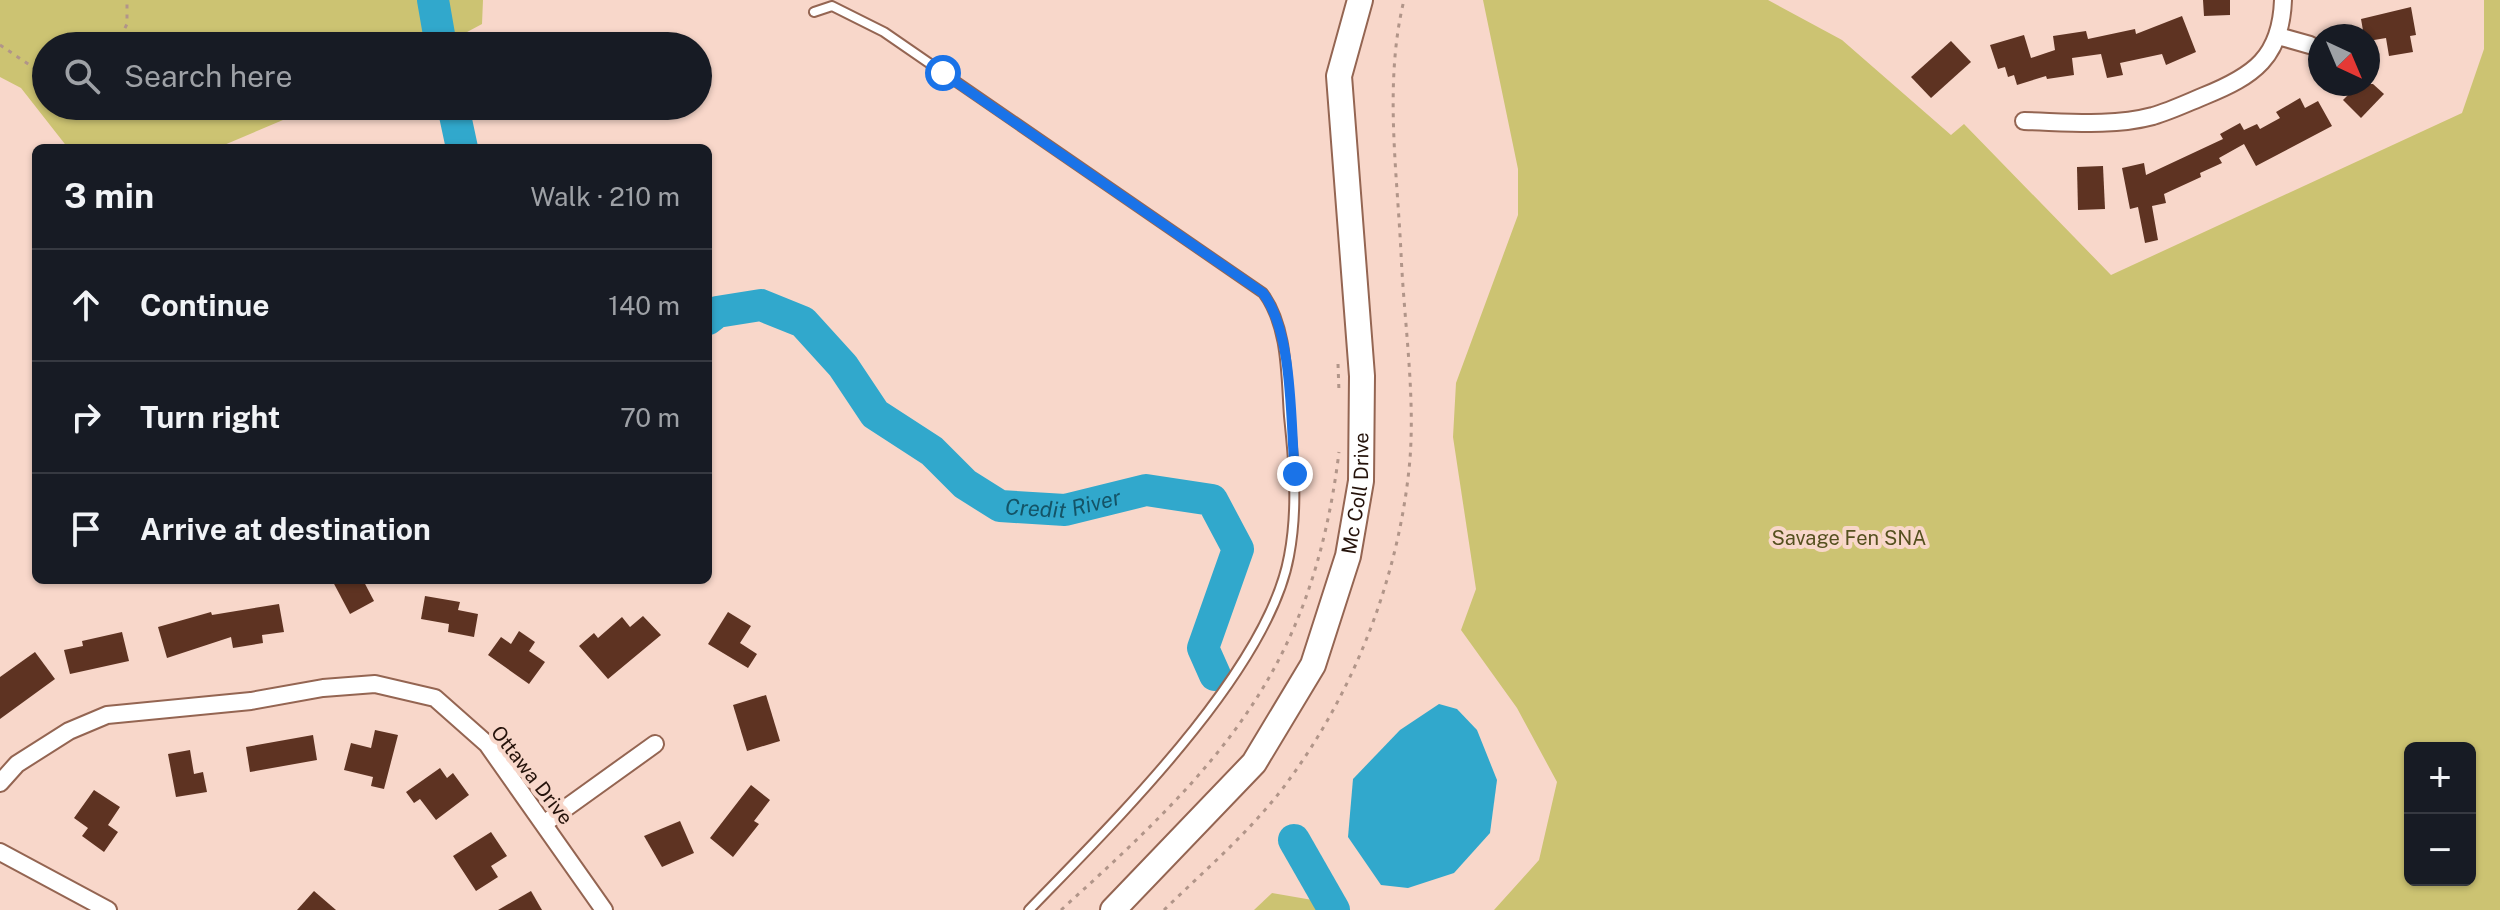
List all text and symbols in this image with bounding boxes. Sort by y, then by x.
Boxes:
north arrow [2308,24,2380,96]
search box [32,32,712,120]
icon: search [60,54,104,98]
route start [925,55,961,91]
text: Search here [124,58,292,94]
text: 3 min [64,176,154,216]
text: Walk · 210 m [530,181,680,212]
icon: ahead [64,283,108,327]
text: Continue [140,287,270,323]
text: 140 m [608,290,680,321]
icon: right [64,395,108,439]
text: Turn right [140,399,280,435]
text: 70 m [620,402,680,433]
street label: Mc Coll Drive [1337,432,1373,556]
route end [1277,456,1313,492]
water label: Credit River [1004,484,1124,523]
icon: arrive [64,507,108,551]
text: Arrive at destination [140,511,431,547]
park label: Savage Fen SNA [1771,526,1927,550]
street label: Ottawa Drive [486,721,578,829]
map controls [2404,742,2476,886]
button: + [2404,742,2476,814]
button: − [2404,814,2476,886]

